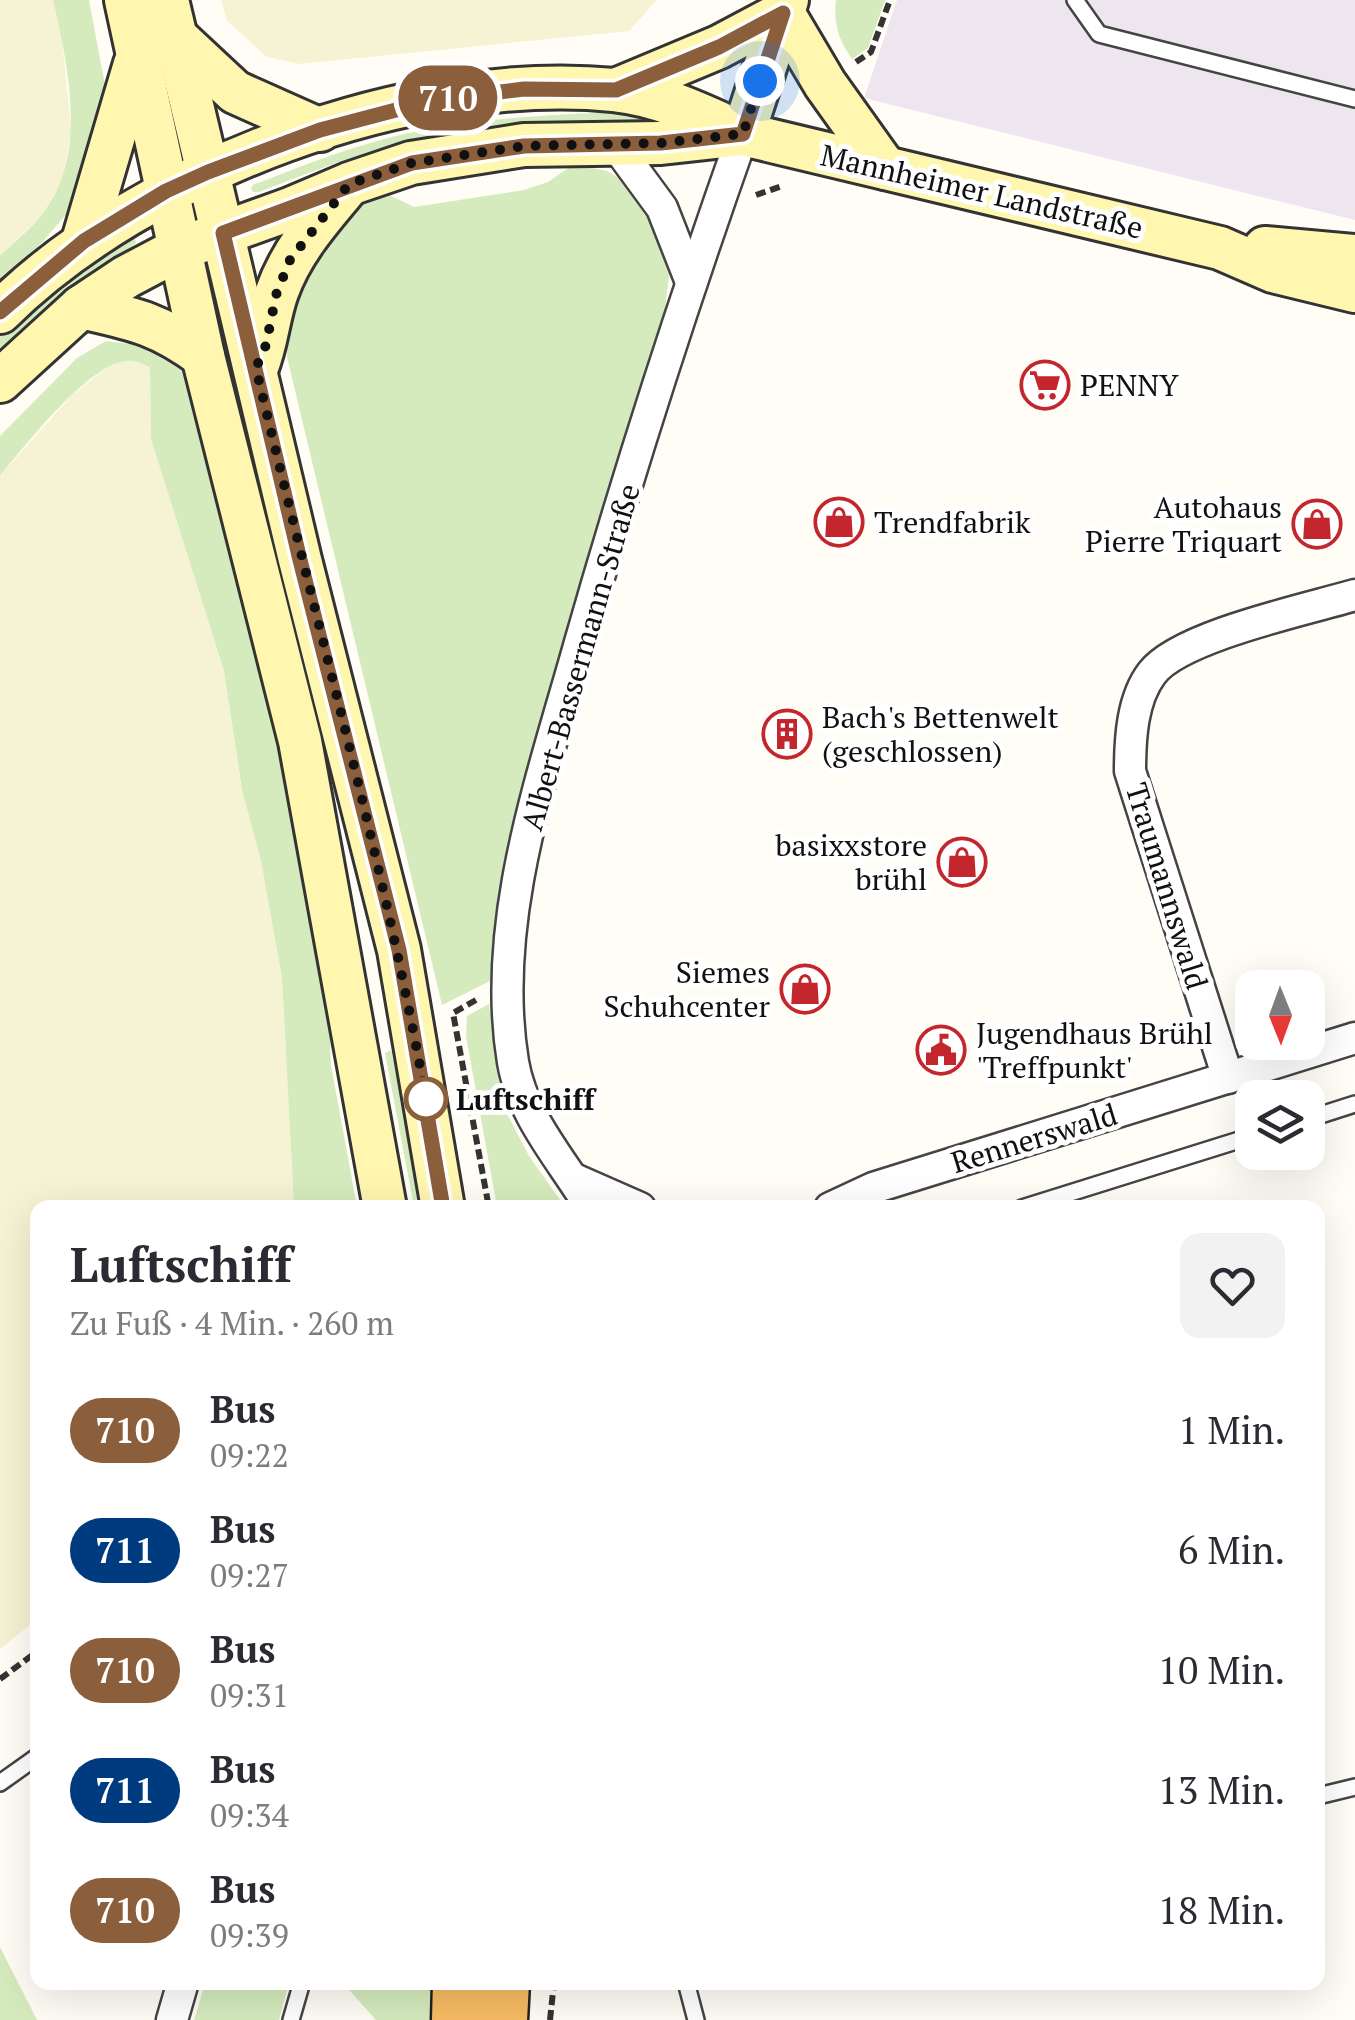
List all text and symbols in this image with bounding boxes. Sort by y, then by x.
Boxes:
your location [735,56,785,106]
line badge: 710 [390,66,506,130]
text: 710 [418,75,478,121]
street label: Mannheimer Landstraße [817,134,1147,248]
supermarket icon: PENNY [1019,359,1071,411]
place label: PENNY [1080,365,1179,405]
street label: Albert-Bassermann-Straße [511,479,649,835]
place label: Autohaus Pierre Triquart [1085,487,1282,561]
shop icon: Trendfabrik [813,496,865,548]
shop icon: Autohaus Pierre Triquart [1291,498,1343,550]
place label: Trendfabrik [874,502,1031,542]
place label: Bach's Bettenwelt (geschlossen) [822,697,1059,771]
building icon: Bach's Bettenwelt (geschlossen) [761,708,813,760]
street label: Traumannswald [1117,778,1217,994]
place label: basixxstore brühl [775,825,927,899]
shop icon: basixxstore brühl [936,836,988,888]
place label: Siemes Schuhcenter [603,952,770,1026]
shop icon: Siemes Schuhcenter [779,963,831,1015]
north arrow [1235,970,1325,1060]
map controls [1235,970,1325,1170]
place label: Jugendhaus Brühl 'Treffpunkt' [976,1013,1213,1087]
public building icon: Jugendhaus Brühl 'Treffpunkt' [915,1024,967,1076]
marker: Luftschiff [405,1078,447,1120]
place label: Luftschiff [456,1079,597,1119]
button: layers [1235,1080,1325,1170]
street label: Rennerswald [946,1094,1122,1182]
text: Luftschiff [70,1232,292,1296]
button: heart [1180,1233,1285,1338]
text: Zu Fuß · 4 Min. · 260 m [70,1302,394,1344]
text: Bus [210,1384,275,1434]
text: 1 Min. [1178,1405,1285,1455]
text: 710 [95,1407,155,1453]
text: 09:22 [210,1434,289,1476]
text: Bus [210,1504,275,1554]
text: 6 Min. [1178,1525,1285,1575]
text: 711 [95,1527,155,1573]
text: 09:27 [210,1554,289,1596]
text: Bus [210,1624,275,1674]
text: 10 Min. [1158,1645,1285,1695]
text: 710 [95,1647,155,1693]
text: 09:31 [210,1674,289,1716]
text: Bus [210,1744,275,1794]
text: 13 Min. [1158,1765,1285,1815]
text: 711 [95,1767,155,1813]
text: 09:34 [210,1794,289,1836]
text: Bus [210,1864,275,1914]
text: 18 Min. [1158,1885,1285,1935]
text: 710 [95,1887,155,1933]
text: 09:39 [210,1914,289,1956]

